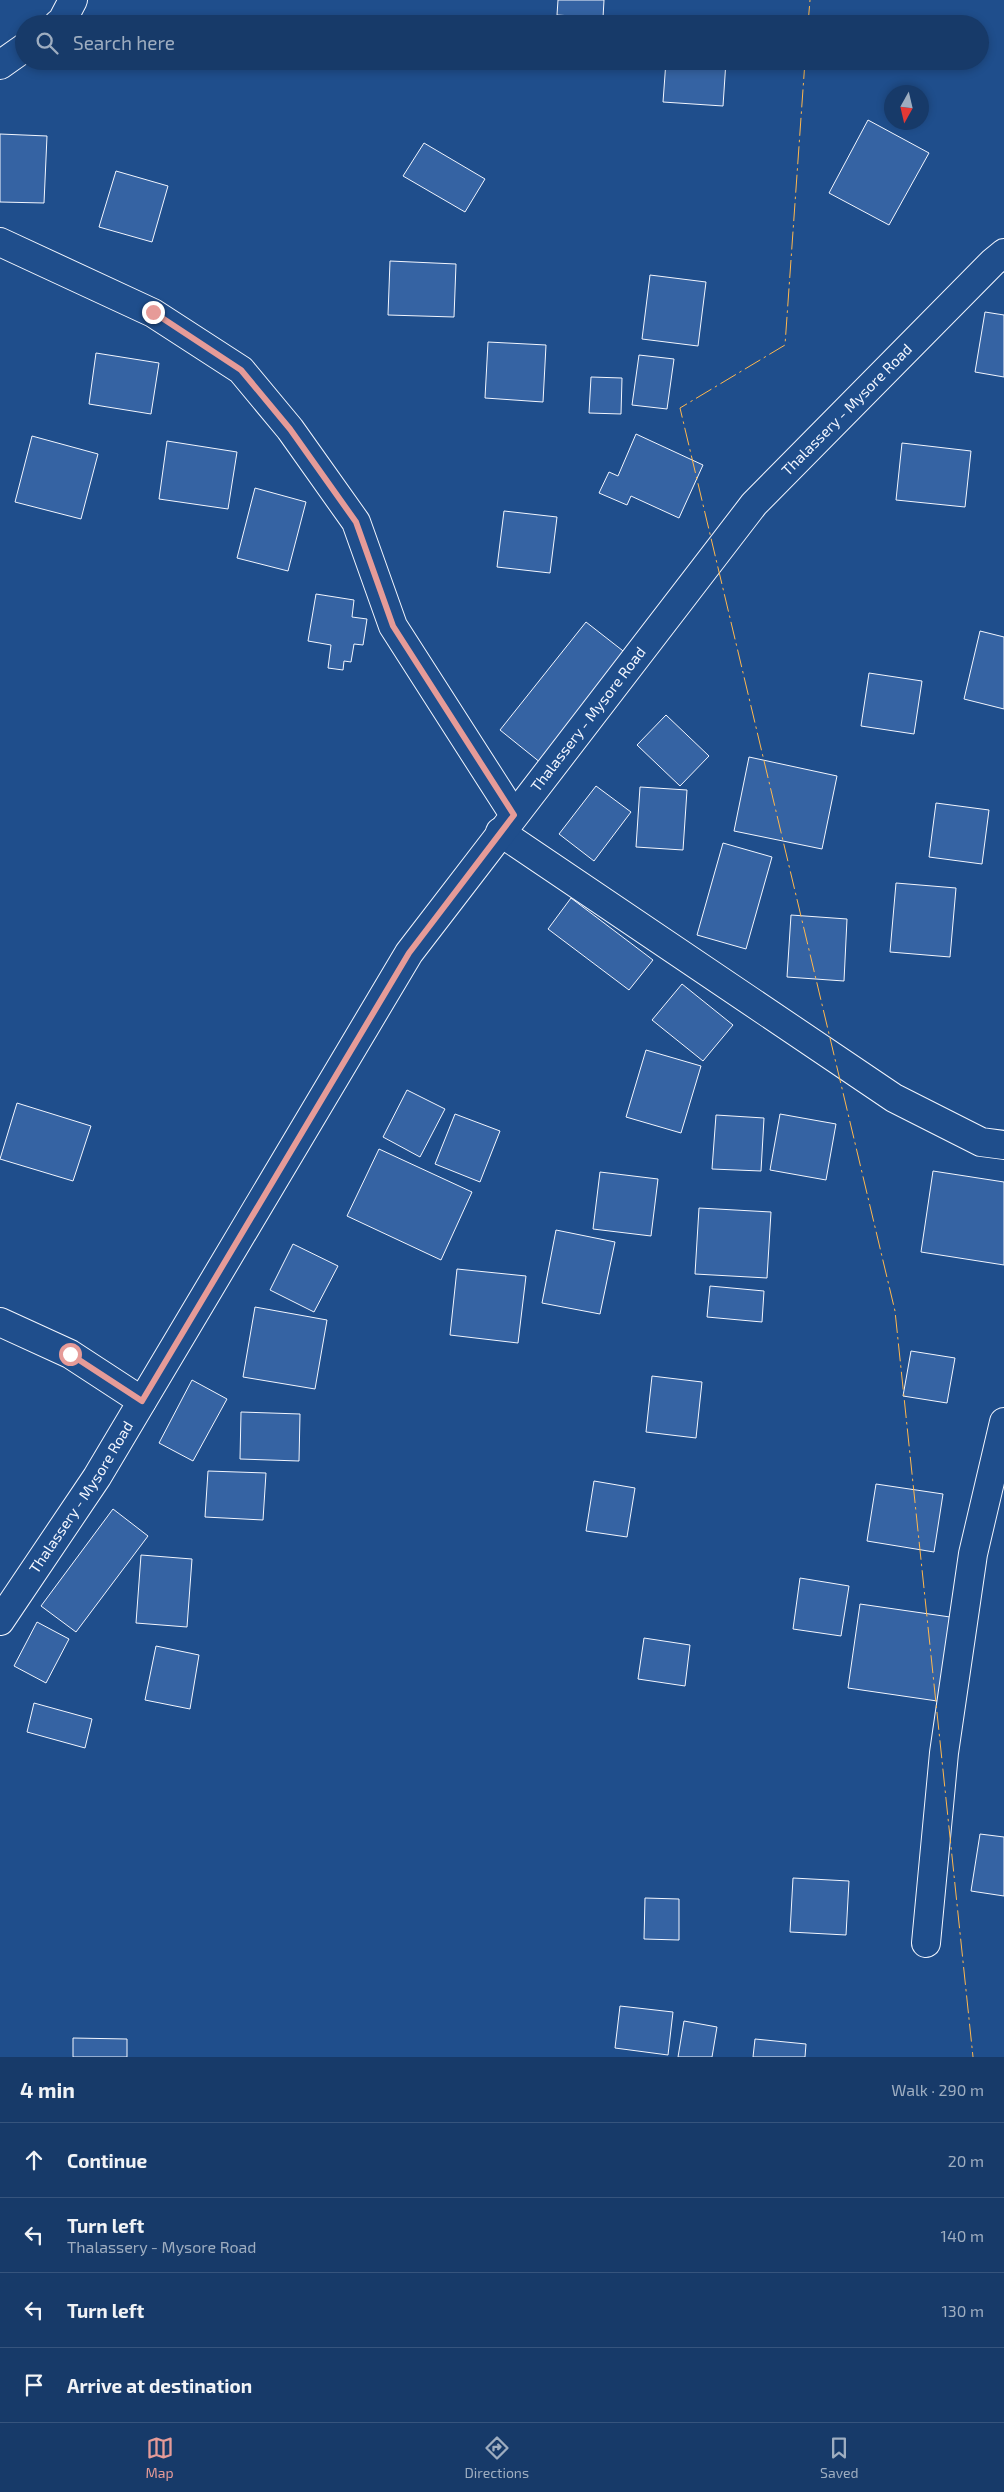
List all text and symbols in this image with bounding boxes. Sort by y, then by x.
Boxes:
search box [15,15,989,70]
icon: search [33,29,61,57]
text: Search here [73,31,175,54]
north arrow [884,85,929,130]
route end [142,301,165,324]
street label: Thalassery - Mysore Road [777,340,915,479]
street label: Thalassery - Mysore Road [526,643,649,795]
route start [59,1343,82,1366]
street label: Thalassery - Mysore Road [25,1417,136,1576]
text: 4 min [20,2077,75,2102]
text: Walk · 290 m [891,2080,984,2099]
icon: ahead [20,2146,48,2174]
text: Continue [67,2149,147,2172]
text: 20 m [948,2151,984,2170]
text: Turn left [67,2214,144,2237]
icon: left [20,2221,48,2249]
text: 140 m [941,2226,984,2245]
text: Thalassery - Mysore Road [67,2237,257,2256]
icon: left [20,2296,48,2324]
text: Turn left [67,2299,144,2322]
text: 130 m [942,2301,984,2320]
icon: arrive [20,2371,48,2399]
text: Arrive at destination [67,2374,252,2397]
tab: Map [145,2434,174,2481]
tab: Directions [465,2434,529,2481]
tab: Saved [820,2434,859,2481]

